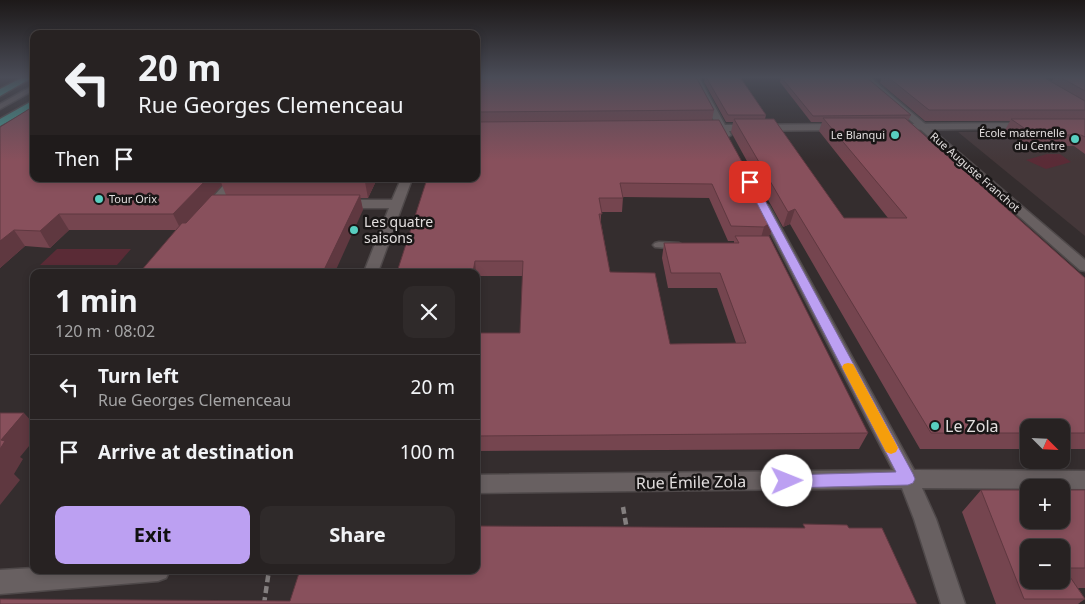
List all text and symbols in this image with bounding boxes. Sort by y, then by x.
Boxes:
text: 20 m [138,44,221,91]
icon: left [55,50,120,115]
text: Rue Georges Clemenceau [138,89,404,119]
place label: École maternelle du Centre [979,125,1065,153]
place label: Le Blanqui [831,127,885,142]
marker: Le Blanqui [889,129,901,141]
street label: Rue Auguste Franchot [927,129,1023,215]
marker: École maternelle du Centre [1069,133,1081,145]
icon: arrive [110,145,138,173]
text: Then [55,146,100,172]
pin [729,161,771,203]
icon: arrive [736,168,764,196]
place label: Tour Orix [109,191,157,206]
marker: Tour Orix [93,193,105,205]
place label: Les quatre saisons [364,212,433,247]
marker: Les quatre saisons [348,224,360,236]
text: 1 min [55,280,138,321]
button: close [403,286,455,338]
text: 120 m · 08:02 [55,320,155,342]
text: Turn left [98,363,179,389]
icon: left [55,373,83,401]
text: 20 m [411,374,455,400]
text: Rue Georges Clemenceau [98,389,291,411]
place label: Le Zola [945,415,999,437]
north arrow [1020,419,1070,469]
map controls [1020,419,1070,589]
marker: Le Zola [929,420,941,432]
icon: arrive [55,438,83,466]
text: Arrive at destination [98,439,294,465]
text: 100 m [400,439,455,465]
position arrow [760,454,812,506]
street label: Rue Émile Zola [636,470,746,494]
button: + [1020,479,1070,529]
button: Exit [55,506,250,564]
button: Share [260,506,455,564]
button: − [1020,539,1070,589]

